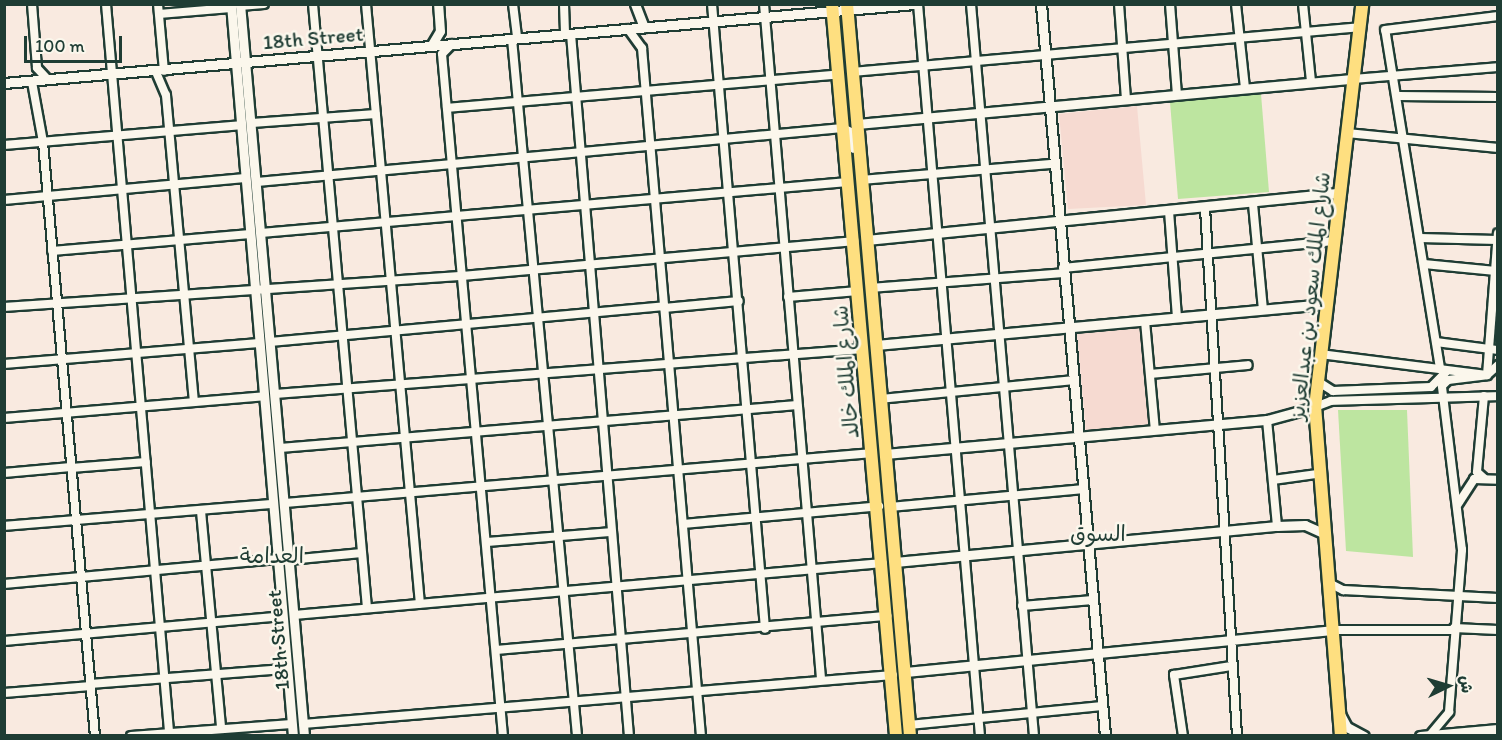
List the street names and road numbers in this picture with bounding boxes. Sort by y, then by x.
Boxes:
street label: 18th Street [262,21,364,55]
street label: شارع الملك سعود بن عبدالعزيز [1284,171,1336,421]
street label: شارع الملك خالد [828,304,864,440]
street label: 18th Street [261,589,295,691]

